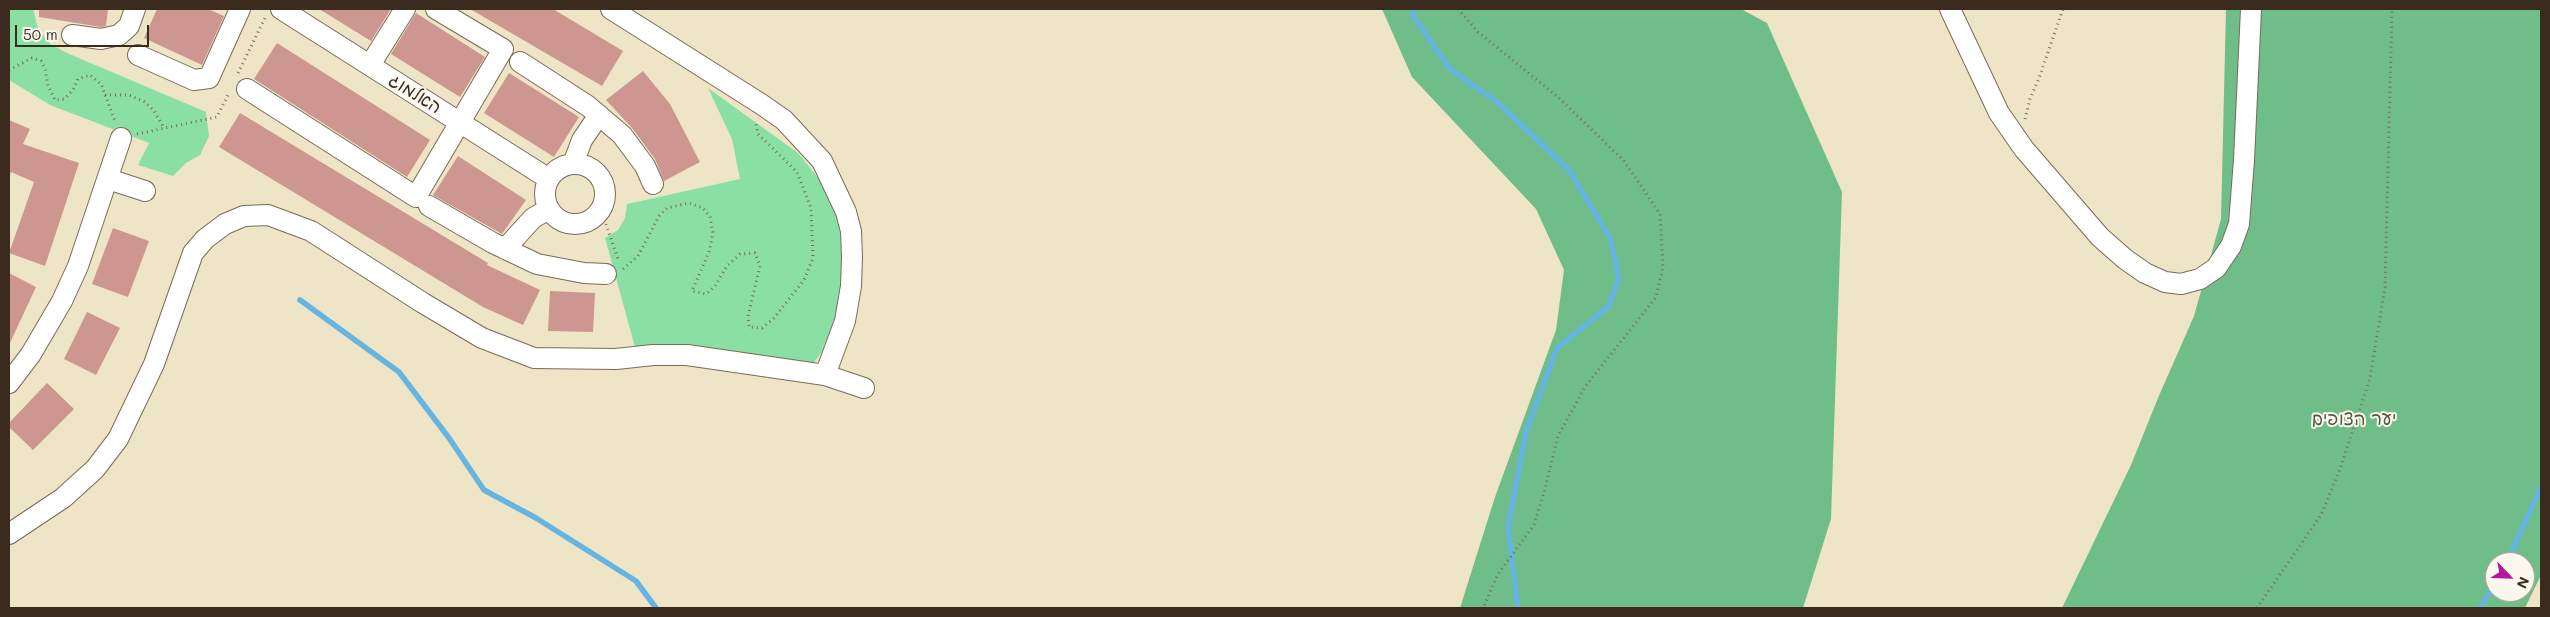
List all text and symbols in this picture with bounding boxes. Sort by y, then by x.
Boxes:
scale bar [18,15,151,47]
text: 50 m [23,24,58,44]
street label: האלמוג [385,69,445,119]
park label: יער הצופים [2312,408,2396,430]
north arrow [2485,552,2535,602]
text: N [2512,574,2534,592]

